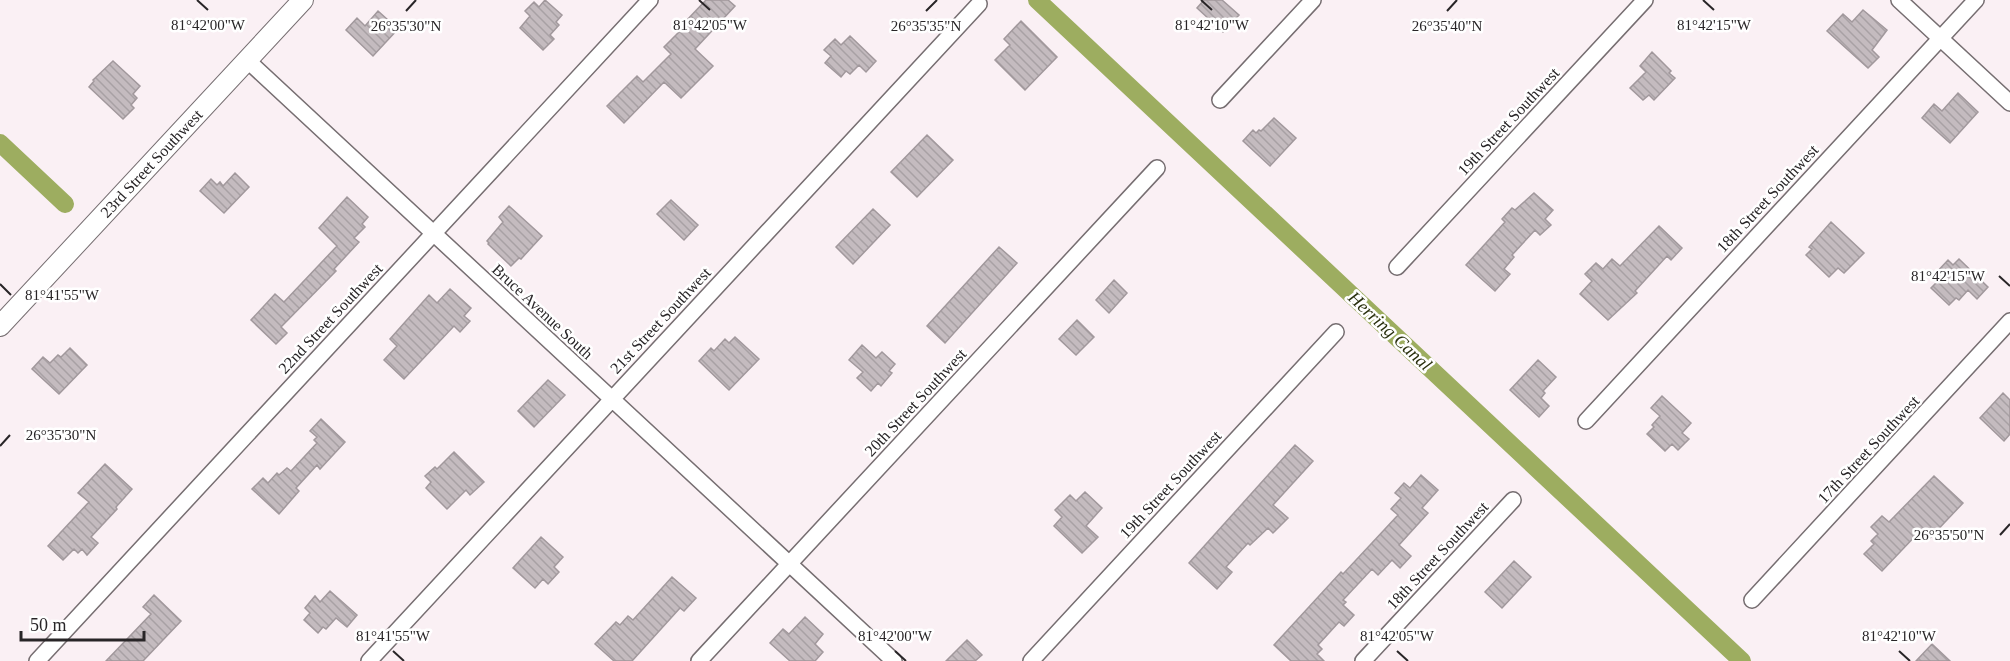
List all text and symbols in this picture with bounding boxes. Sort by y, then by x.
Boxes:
text: 81°42'00"W [171,17,246,33]
text: 81°42'05"W [673,17,748,33]
text: 81°42'10"W [1175,17,1250,33]
text: 81°42'15"W [1677,17,1752,33]
text: 26°35'30"N [371,18,441,34]
text: 26°35'35"N [891,18,961,34]
text: 26°35'40"N [1412,18,1482,34]
street label: 19th Street Southwest [1454,64,1563,178]
street label: 23rd Street Southwest [97,105,206,221]
street label: 18th Street Southwest [1713,141,1822,255]
street label: 22nd Street Southwest [275,259,386,377]
street label: Bruce Avenue South [489,260,596,362]
street label: 21st Street Southwest [607,263,714,377]
text: 81°42'15"W [1911,268,1986,284]
text: 81°41'55"W [25,287,100,303]
water label: Herring Canal [1343,287,1436,375]
street label: 20th Street Southwest [861,345,970,459]
street label: 17th Street Southwest [1814,392,1923,506]
text: 26°35'30"N [26,427,96,443]
street label: 19th Street Southwest [1116,427,1225,541]
street label: 18th Street Southwest [1383,498,1492,612]
text: 26°35'50"N [1914,527,1984,543]
scale bar [21,604,144,642]
text: 50 m [30,615,67,635]
text: 81°41'55"W [356,628,431,644]
text: 81°42'00"W [858,628,933,644]
text: 81°42'05"W [1360,628,1435,644]
text: 81°42'10"W [1862,628,1937,644]

